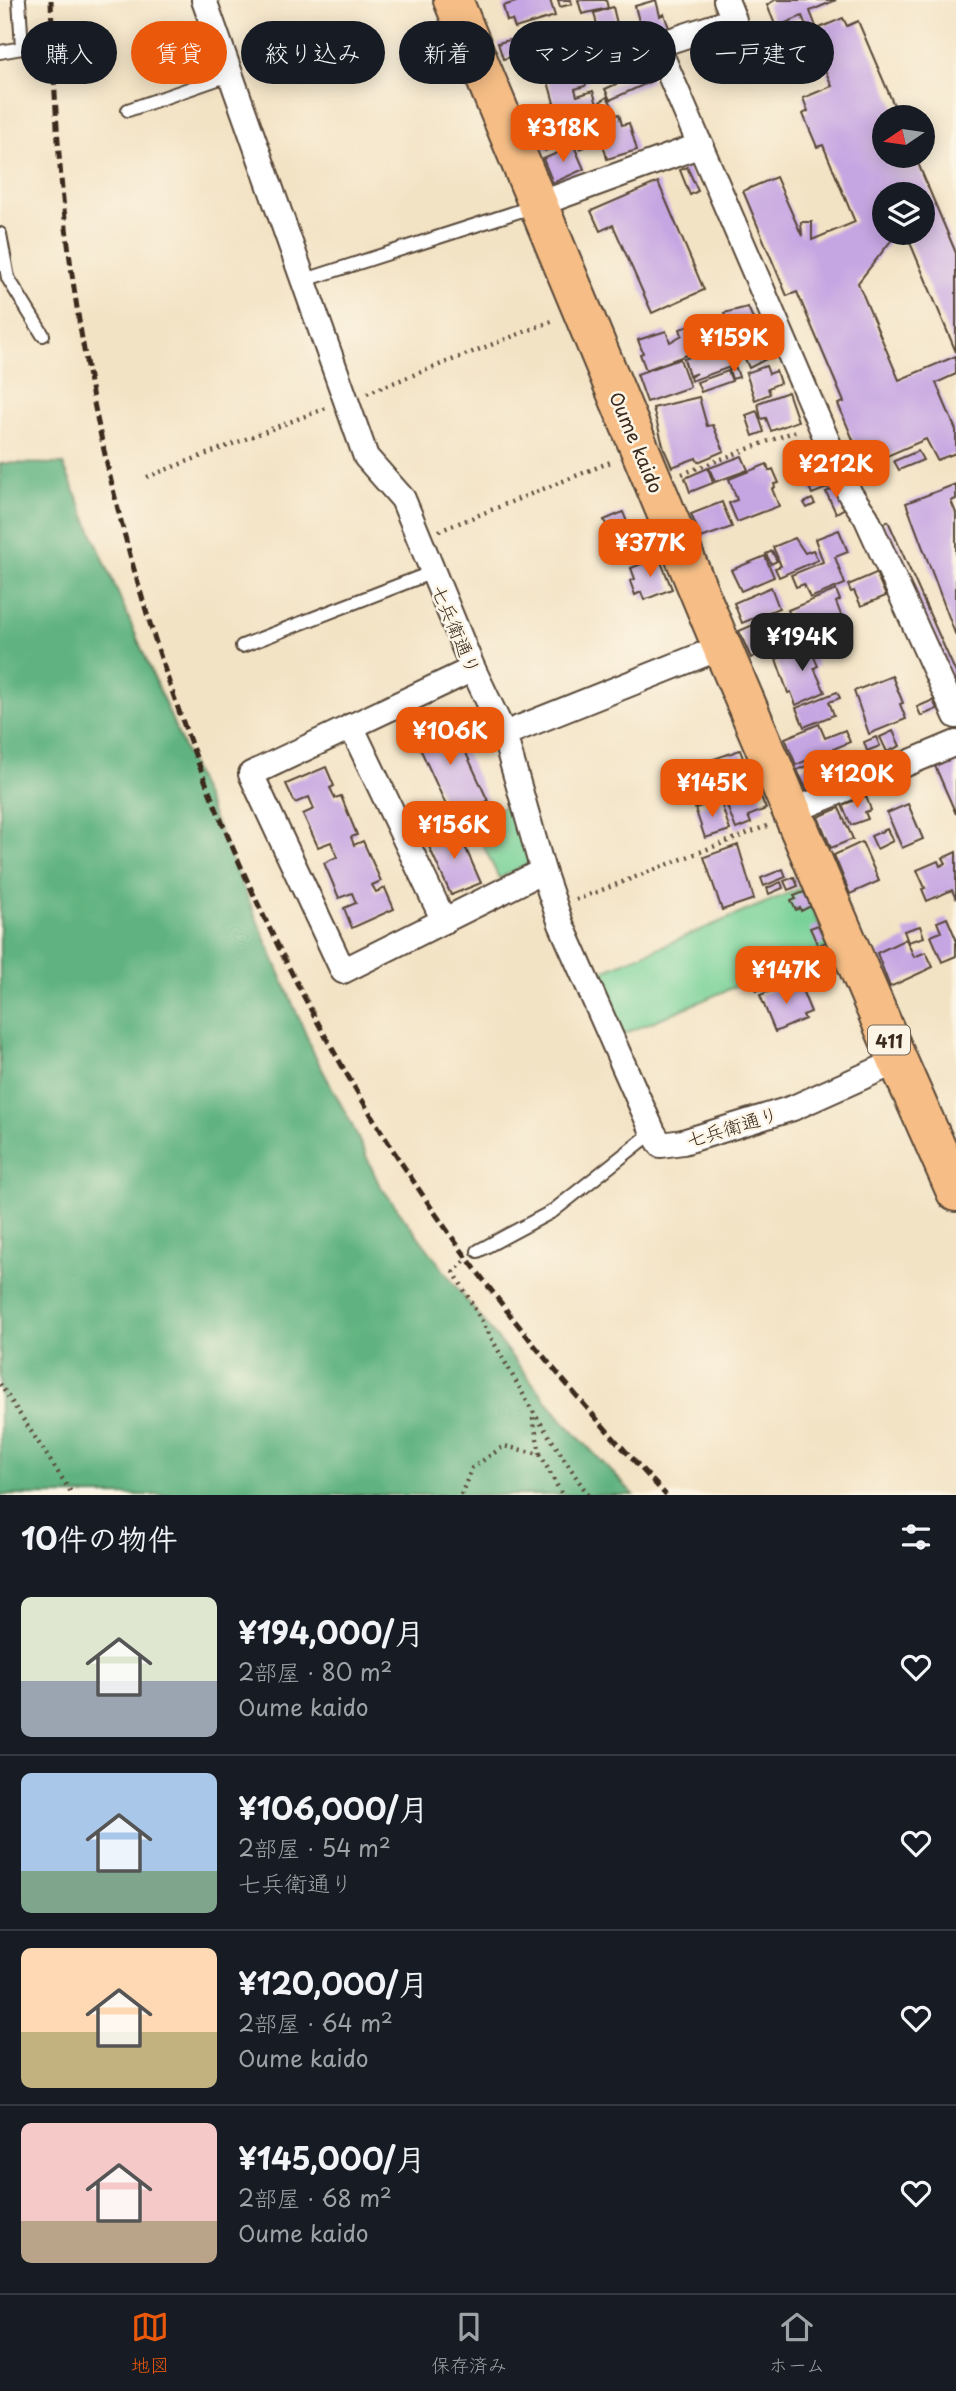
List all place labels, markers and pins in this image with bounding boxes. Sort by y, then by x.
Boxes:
pin: ¥318K [514,104,612,164]
pin: ¥159K [685,314,783,374]
pin: ¥212K [787,440,885,500]
pin: ¥377K [601,520,699,579]
pin: ¥194K [753,614,851,673]
pin: ¥106K [401,708,499,767]
pin: ¥120K [808,750,906,810]
pin: ¥145K [663,760,761,819]
pin: ¥156K [405,802,503,861]
pin: ¥147K [737,946,835,1006]

